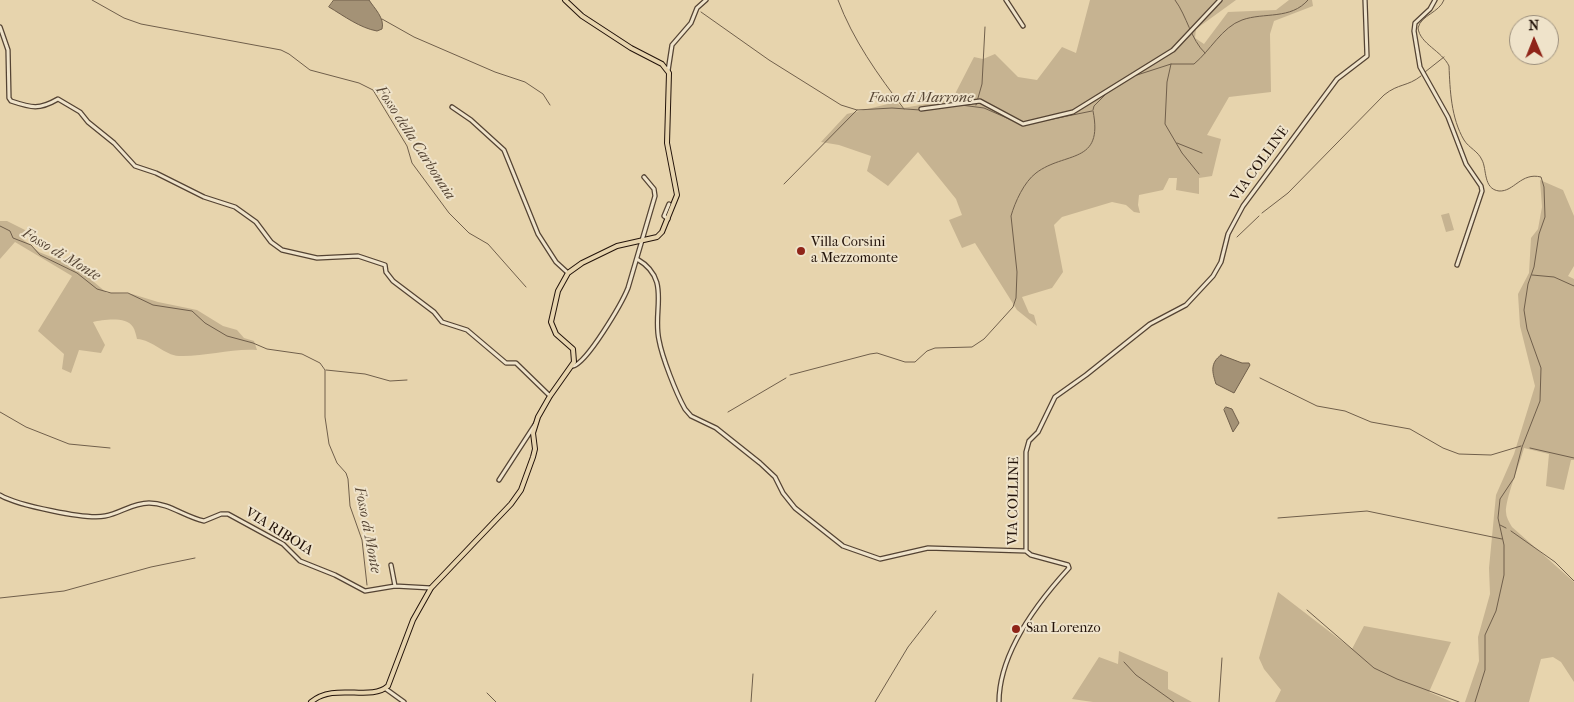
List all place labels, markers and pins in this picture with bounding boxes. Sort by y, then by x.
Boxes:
place label: Villa Corsini a Mezzomonte [811,235,898,268]
marker: Villa Corsini a Mezzomonte [795,245,807,257]
place label: San Lorenzo [1026,621,1101,637]
marker: San Lorenzo [1010,623,1022,635]

